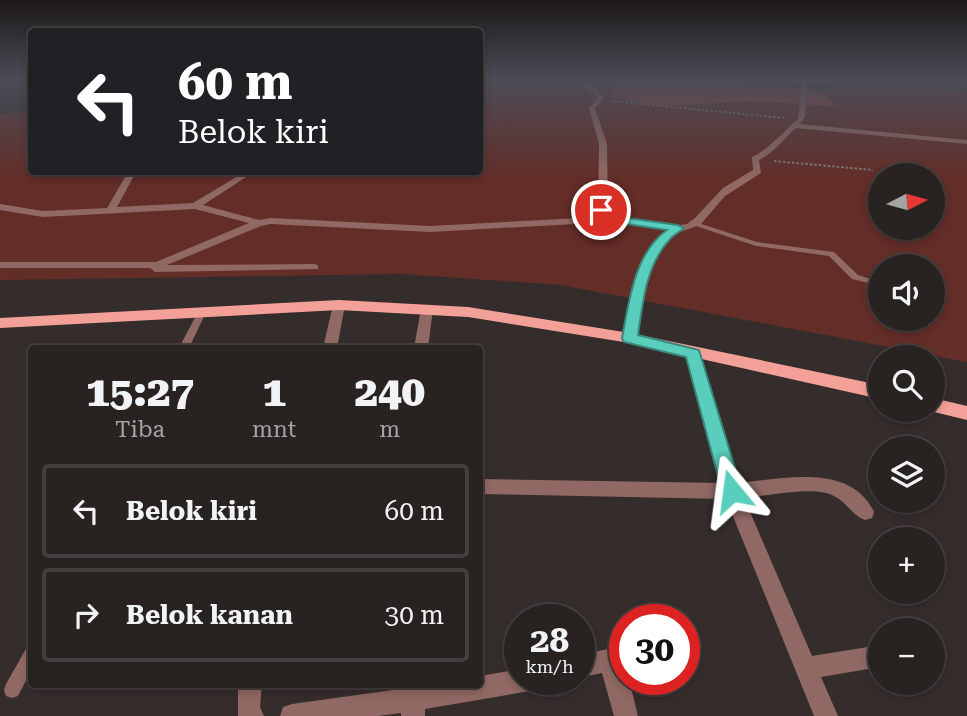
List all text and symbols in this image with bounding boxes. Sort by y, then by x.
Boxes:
text: 60 m [178,54,293,111]
icon: left [63,56,154,147]
text: Belok kiri [178,113,329,151]
north arrow [868,163,945,240]
map controls [868,163,945,695]
pin [571,180,631,240]
icon: arrive [582,191,620,229]
button: sound [868,254,945,331]
button: search [868,345,945,422]
text: 15:27 [86,367,194,416]
text: 1 [262,367,286,416]
text: 240 [354,367,425,416]
text: Tiba [115,416,165,443]
text: mnt [252,416,296,443]
text: m [379,416,400,443]
button: layers [868,436,945,513]
position arrow [695,454,769,528]
icon: left [67,492,105,530]
text: Belok kiri [126,496,257,526]
text: 60 m [385,496,444,526]
button: + [868,527,945,604]
icon: right [67,596,105,634]
text: Belok kanan [126,600,293,630]
text: 30 m [385,600,444,630]
speed limit sign: 30 [609,604,700,695]
button: − [868,618,945,695]
text: 28 [530,620,569,661]
text: km/h [525,656,574,677]

